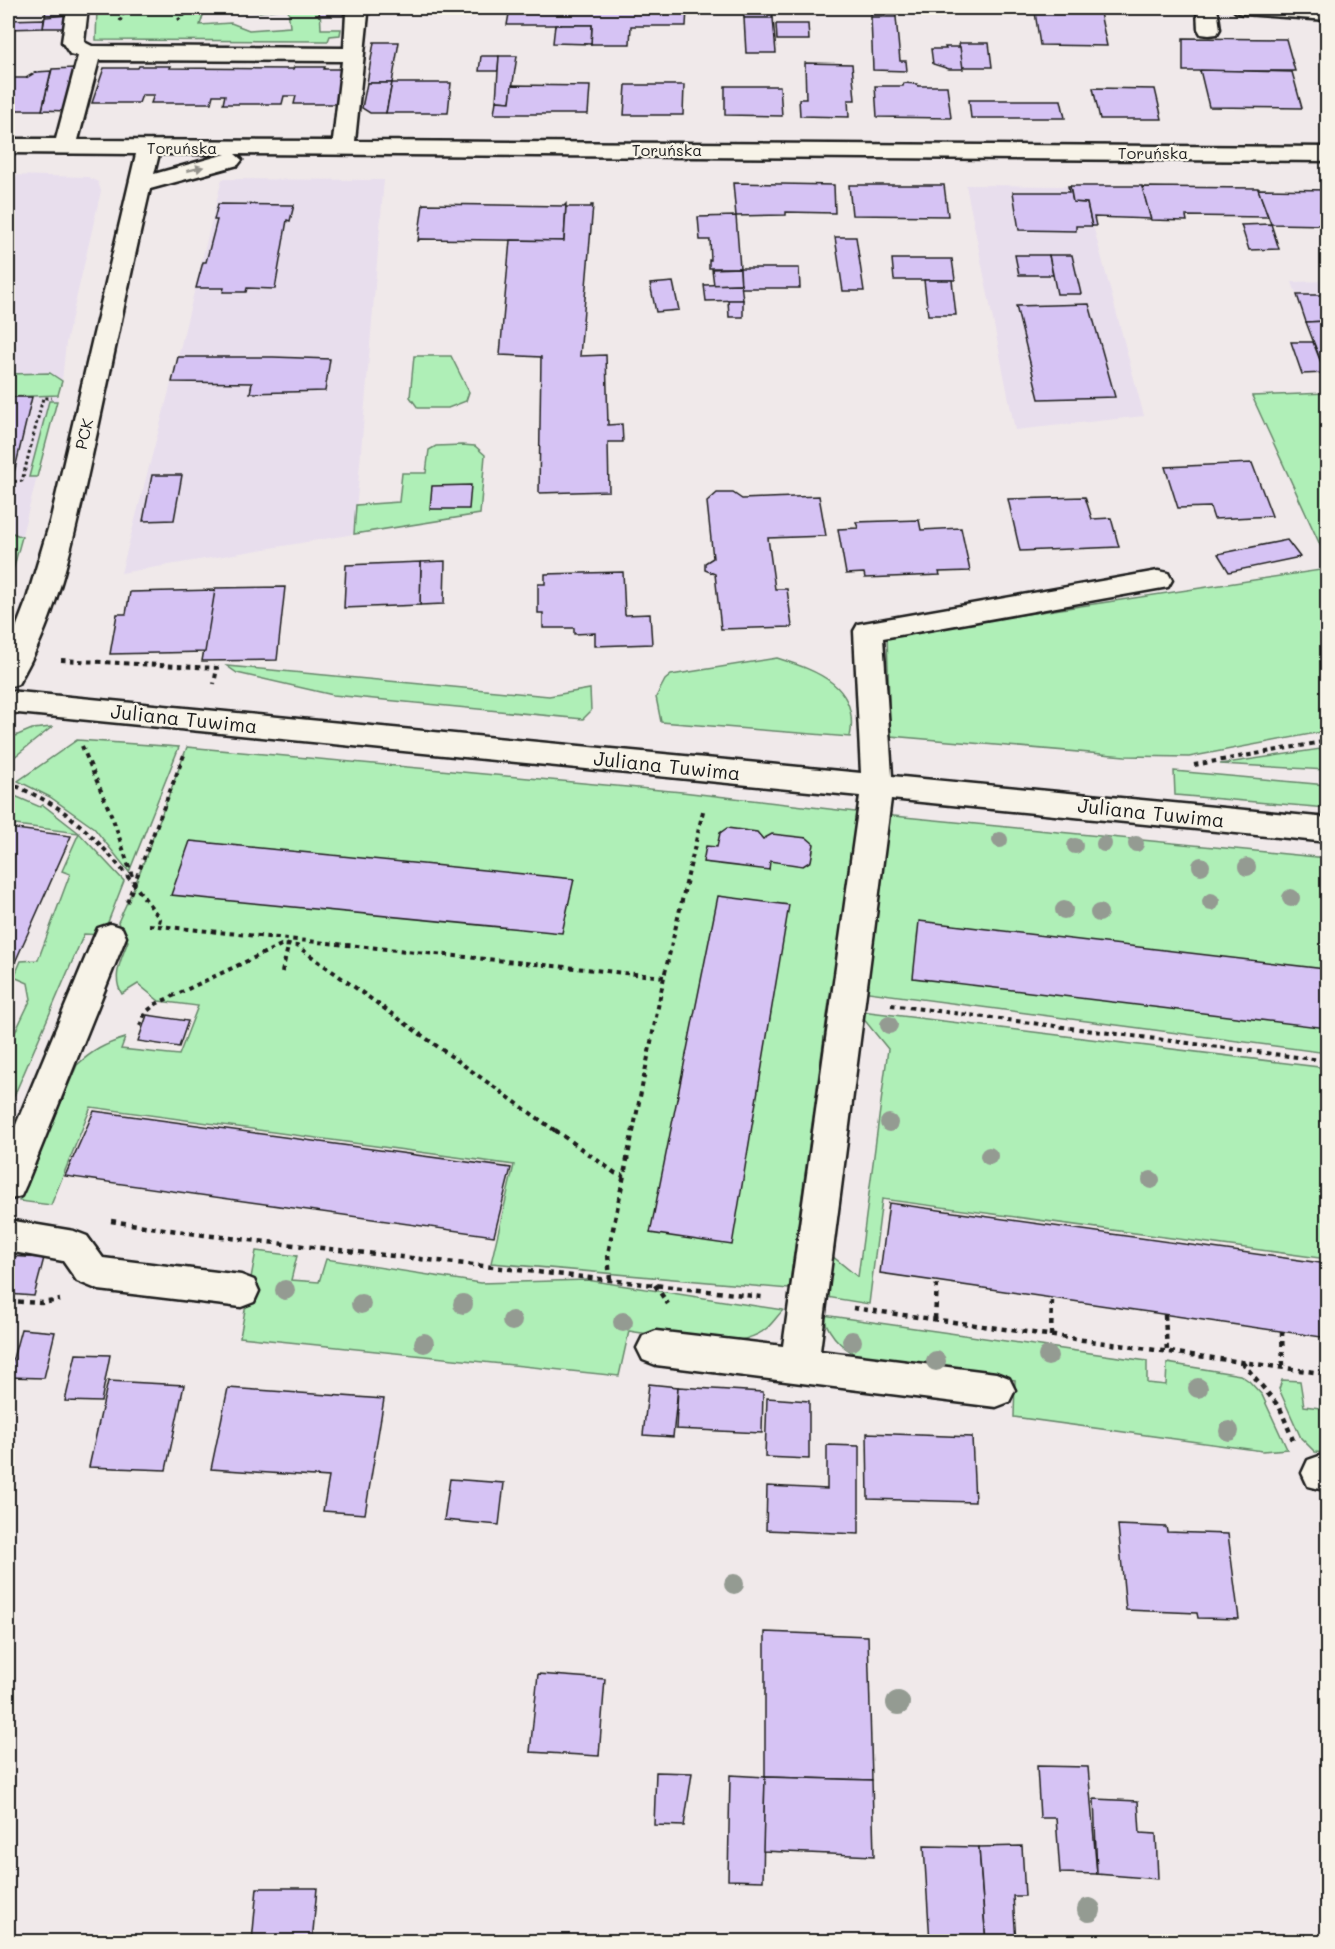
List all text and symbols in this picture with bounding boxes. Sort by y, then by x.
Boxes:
street label: Toruńska [147,137,217,158]
street label: Toruńska [632,139,702,160]
street label: Toruńska [1118,142,1188,163]
one-way arrow [186,163,205,173]
street label: PCK [70,416,97,451]
street label: Juliana Tuwima [109,697,259,739]
street label: Juliana Tuwima [592,744,742,786]
street label: Juliana Tuwima [1076,791,1226,833]

